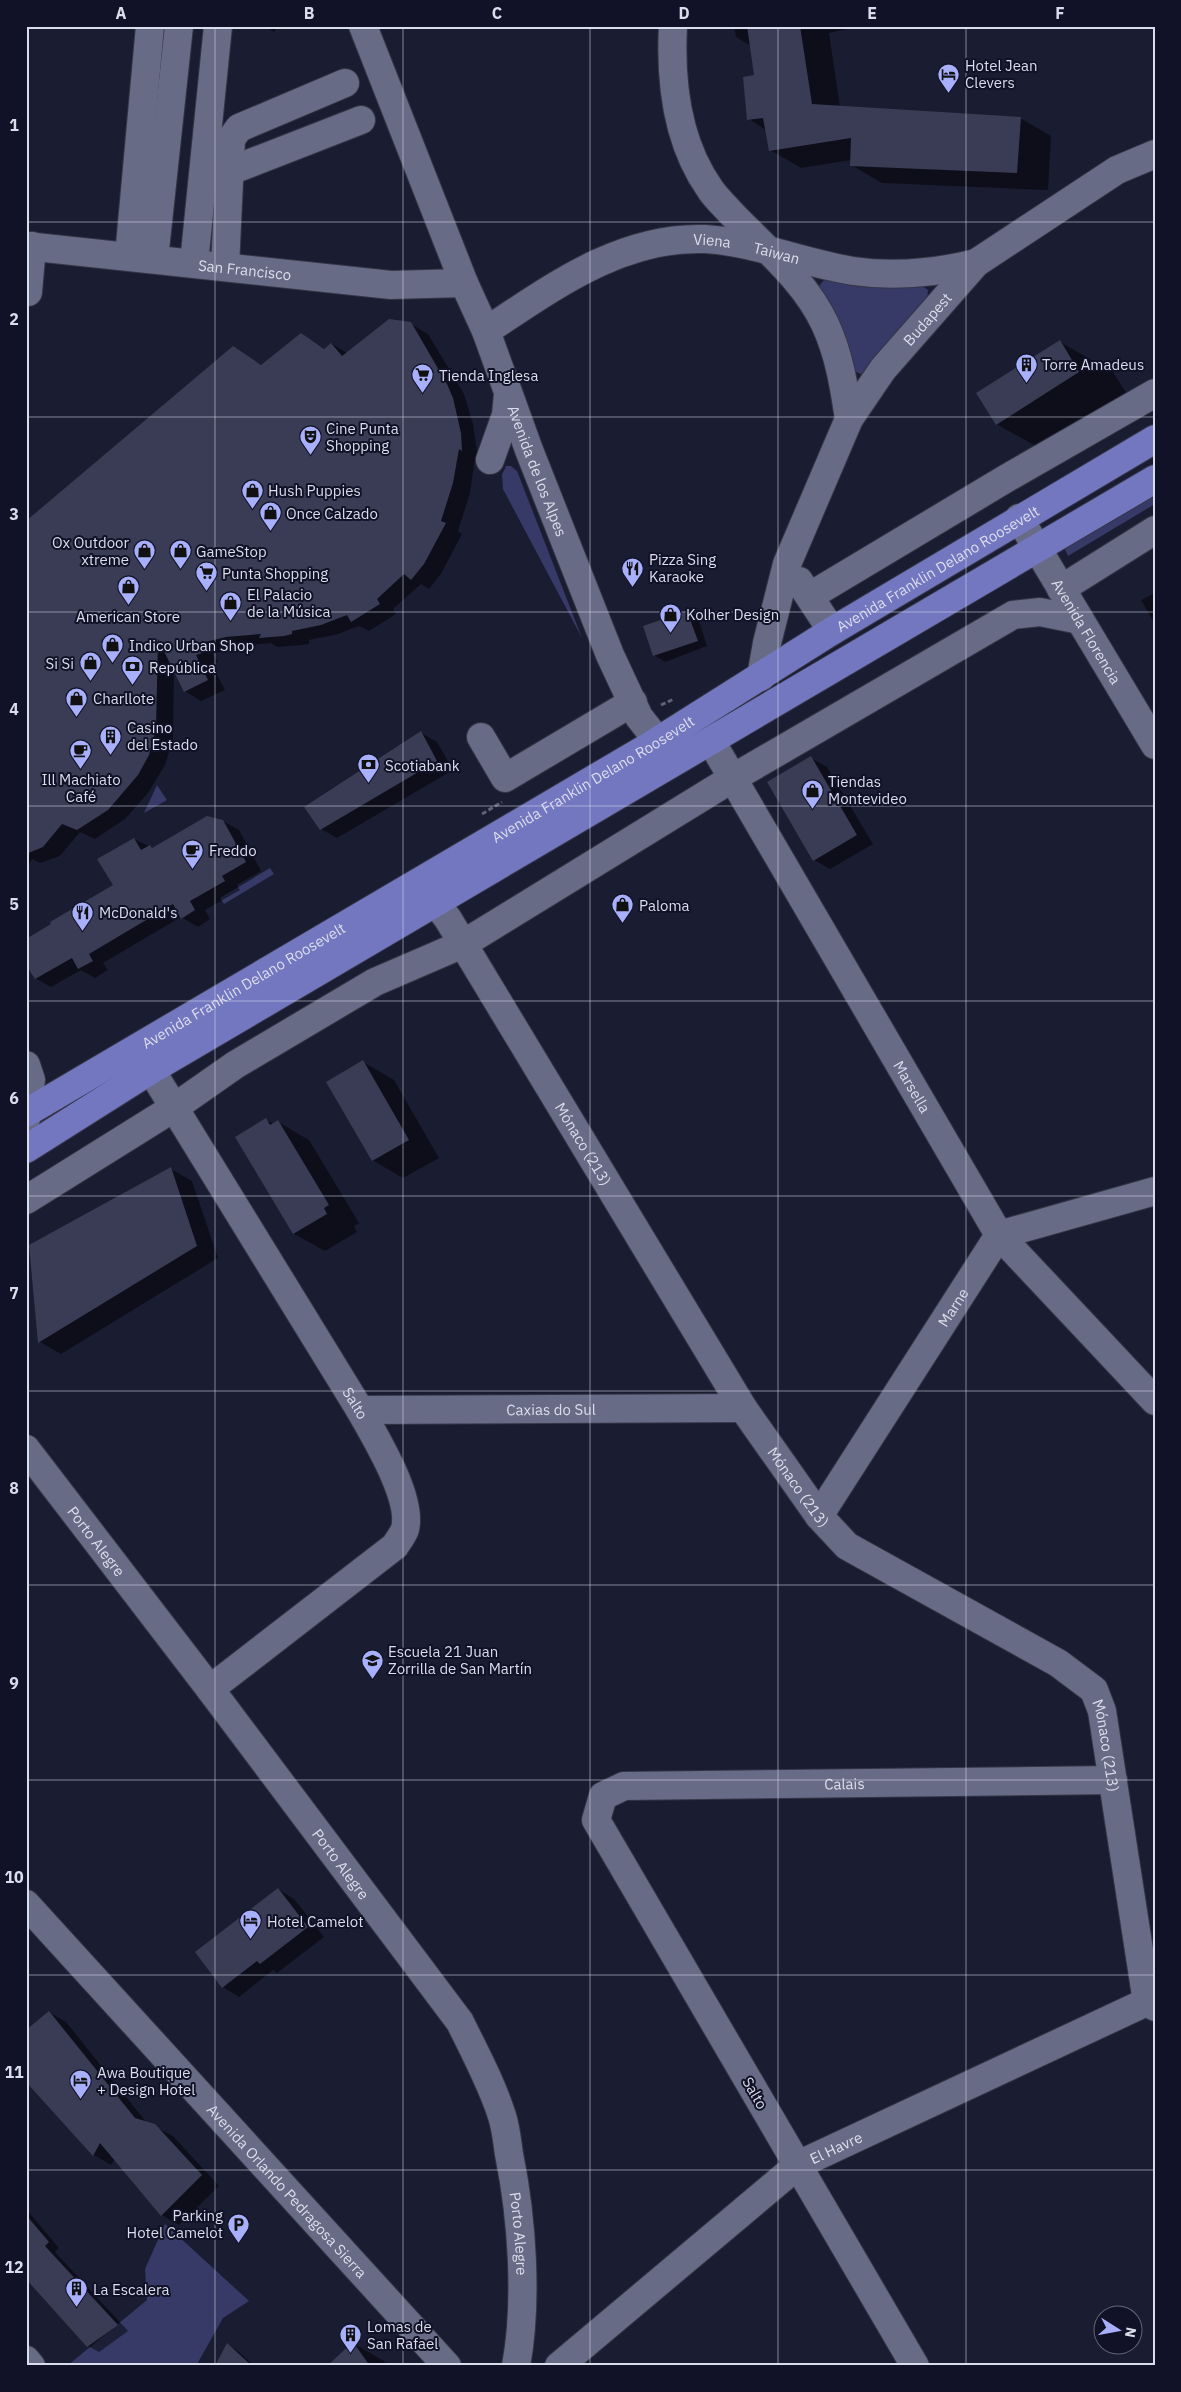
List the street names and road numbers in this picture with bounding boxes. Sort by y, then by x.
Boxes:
street label: Viena [693,229,732,251]
street label: Taiwan [752,237,802,268]
street label: San Francisco [197,255,292,284]
street label: Budapest [899,288,955,349]
street label: Avenida de los Alpes [504,402,572,539]
street label: Avenida Franklin Delano Roosevelt [833,501,1042,636]
street label: Avenida Florencia [1048,575,1126,688]
street label: Avenida Franklin Delano Roosevelt [488,711,698,846]
street label: Avenida Franklin Delano Roosevelt [138,918,348,1052]
street label: Marsella [890,1057,935,1116]
street label: Mónaco (213) [551,1099,616,1189]
street label: Marne [933,1284,972,1330]
street label: Salto [339,1383,373,1422]
street label: Caxias do Sul [506,1399,596,1419]
street label: Mónaco (213) [764,1443,834,1531]
street label: Porto Alegre [64,1502,130,1580]
street label: Mónaco (213) [1089,1696,1124,1793]
street label: Calais [824,1774,865,1793]
street label: Porto Alegre [309,1825,374,1903]
street label: Salto [738,2073,772,2113]
street label: Avenida Orlando Pedragosa Sierra [203,2100,371,2282]
street label: El Havre [806,2127,865,2168]
street label: Porto Alegre [506,2191,532,2276]

